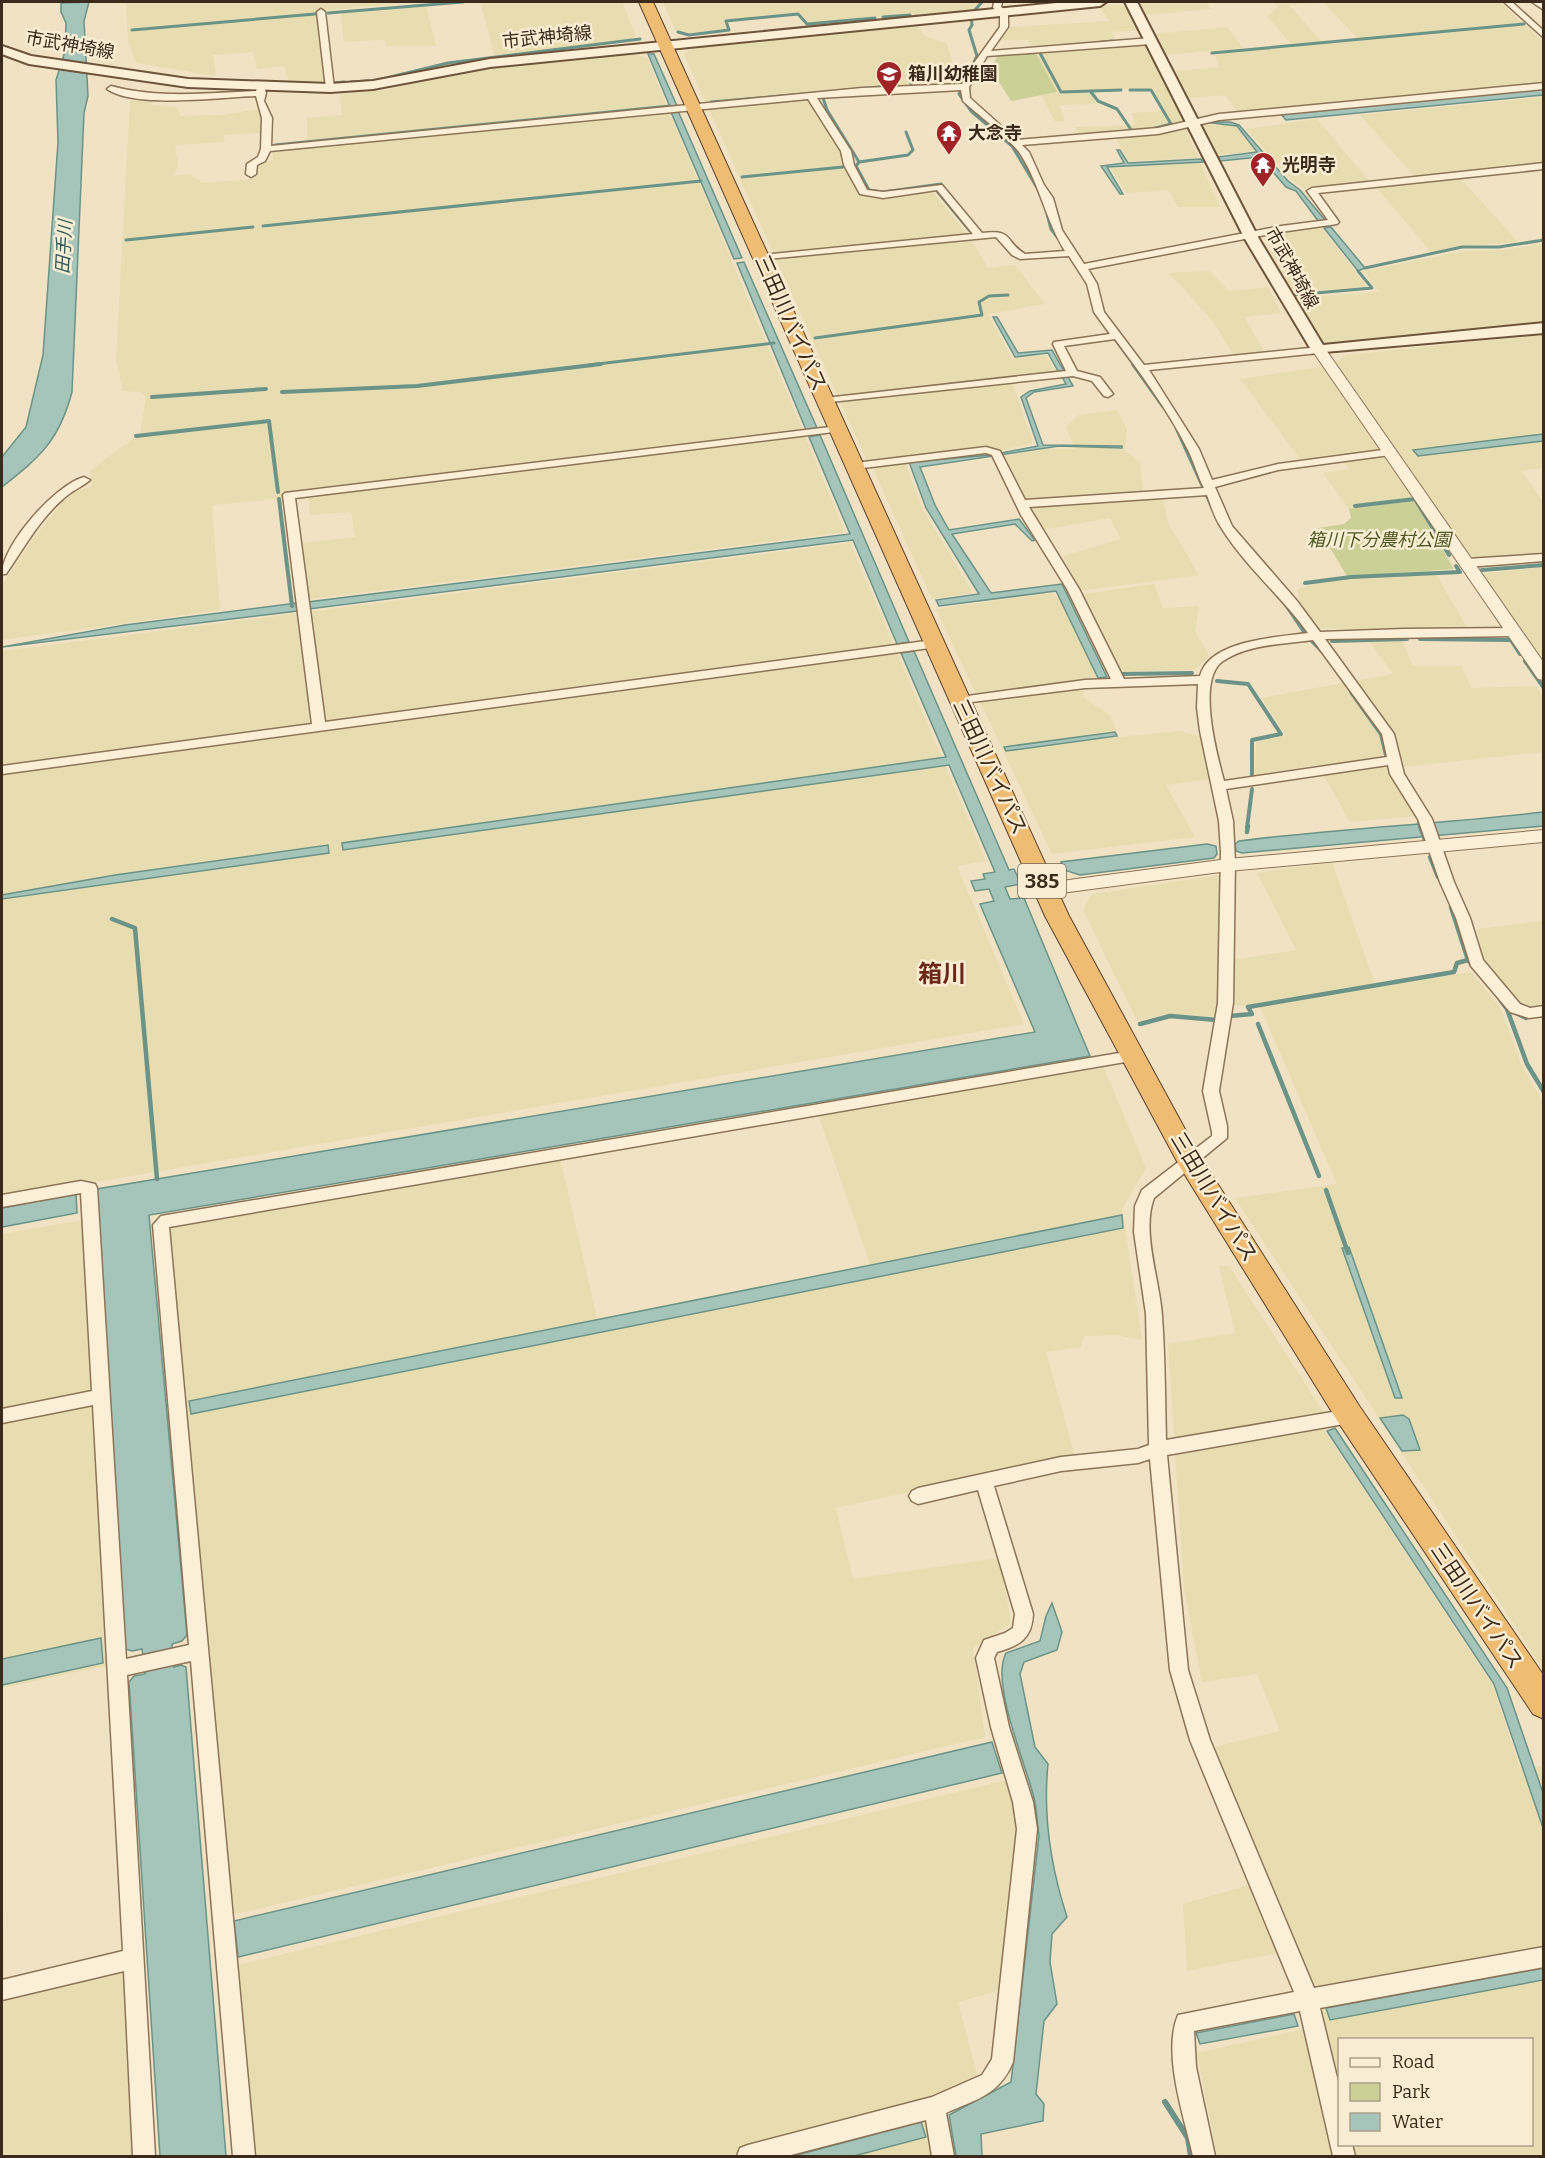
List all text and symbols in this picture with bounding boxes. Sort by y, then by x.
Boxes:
street label: 市武神埼線 [501,21,593,53]
street label: 市武神埼線 [24,26,116,64]
school or university icon: 箱川幼稚園 [874,59,904,97]
place label: 箱川幼稚園 [908,63,998,85]
temple icon: 大念寺 [934,118,964,156]
place label: 大念寺 [968,122,1022,144]
temple icon: 光明寺 [1248,150,1278,188]
place label: 光明寺 [1282,154,1336,176]
water label: 田手川 [52,217,77,275]
street label: 市武神埼線 [1261,223,1323,313]
street label: 三田川バイパス [749,251,833,395]
park label: 箱川下分農村公園 [1307,529,1454,551]
street label: 三田川バイパス [947,695,1033,839]
road number: 385 [1018,864,1066,898]
district label: 箱川 [918,960,966,988]
street label: 三田川バイパス [1165,1127,1263,1267]
street label: 三田川バイパス [1425,1538,1529,1674]
legend [1338,2038,1533,2146]
text: Road [1392,2051,1435,2073]
text: Park [1392,2081,1431,2103]
text: Water [1392,2111,1443,2133]

